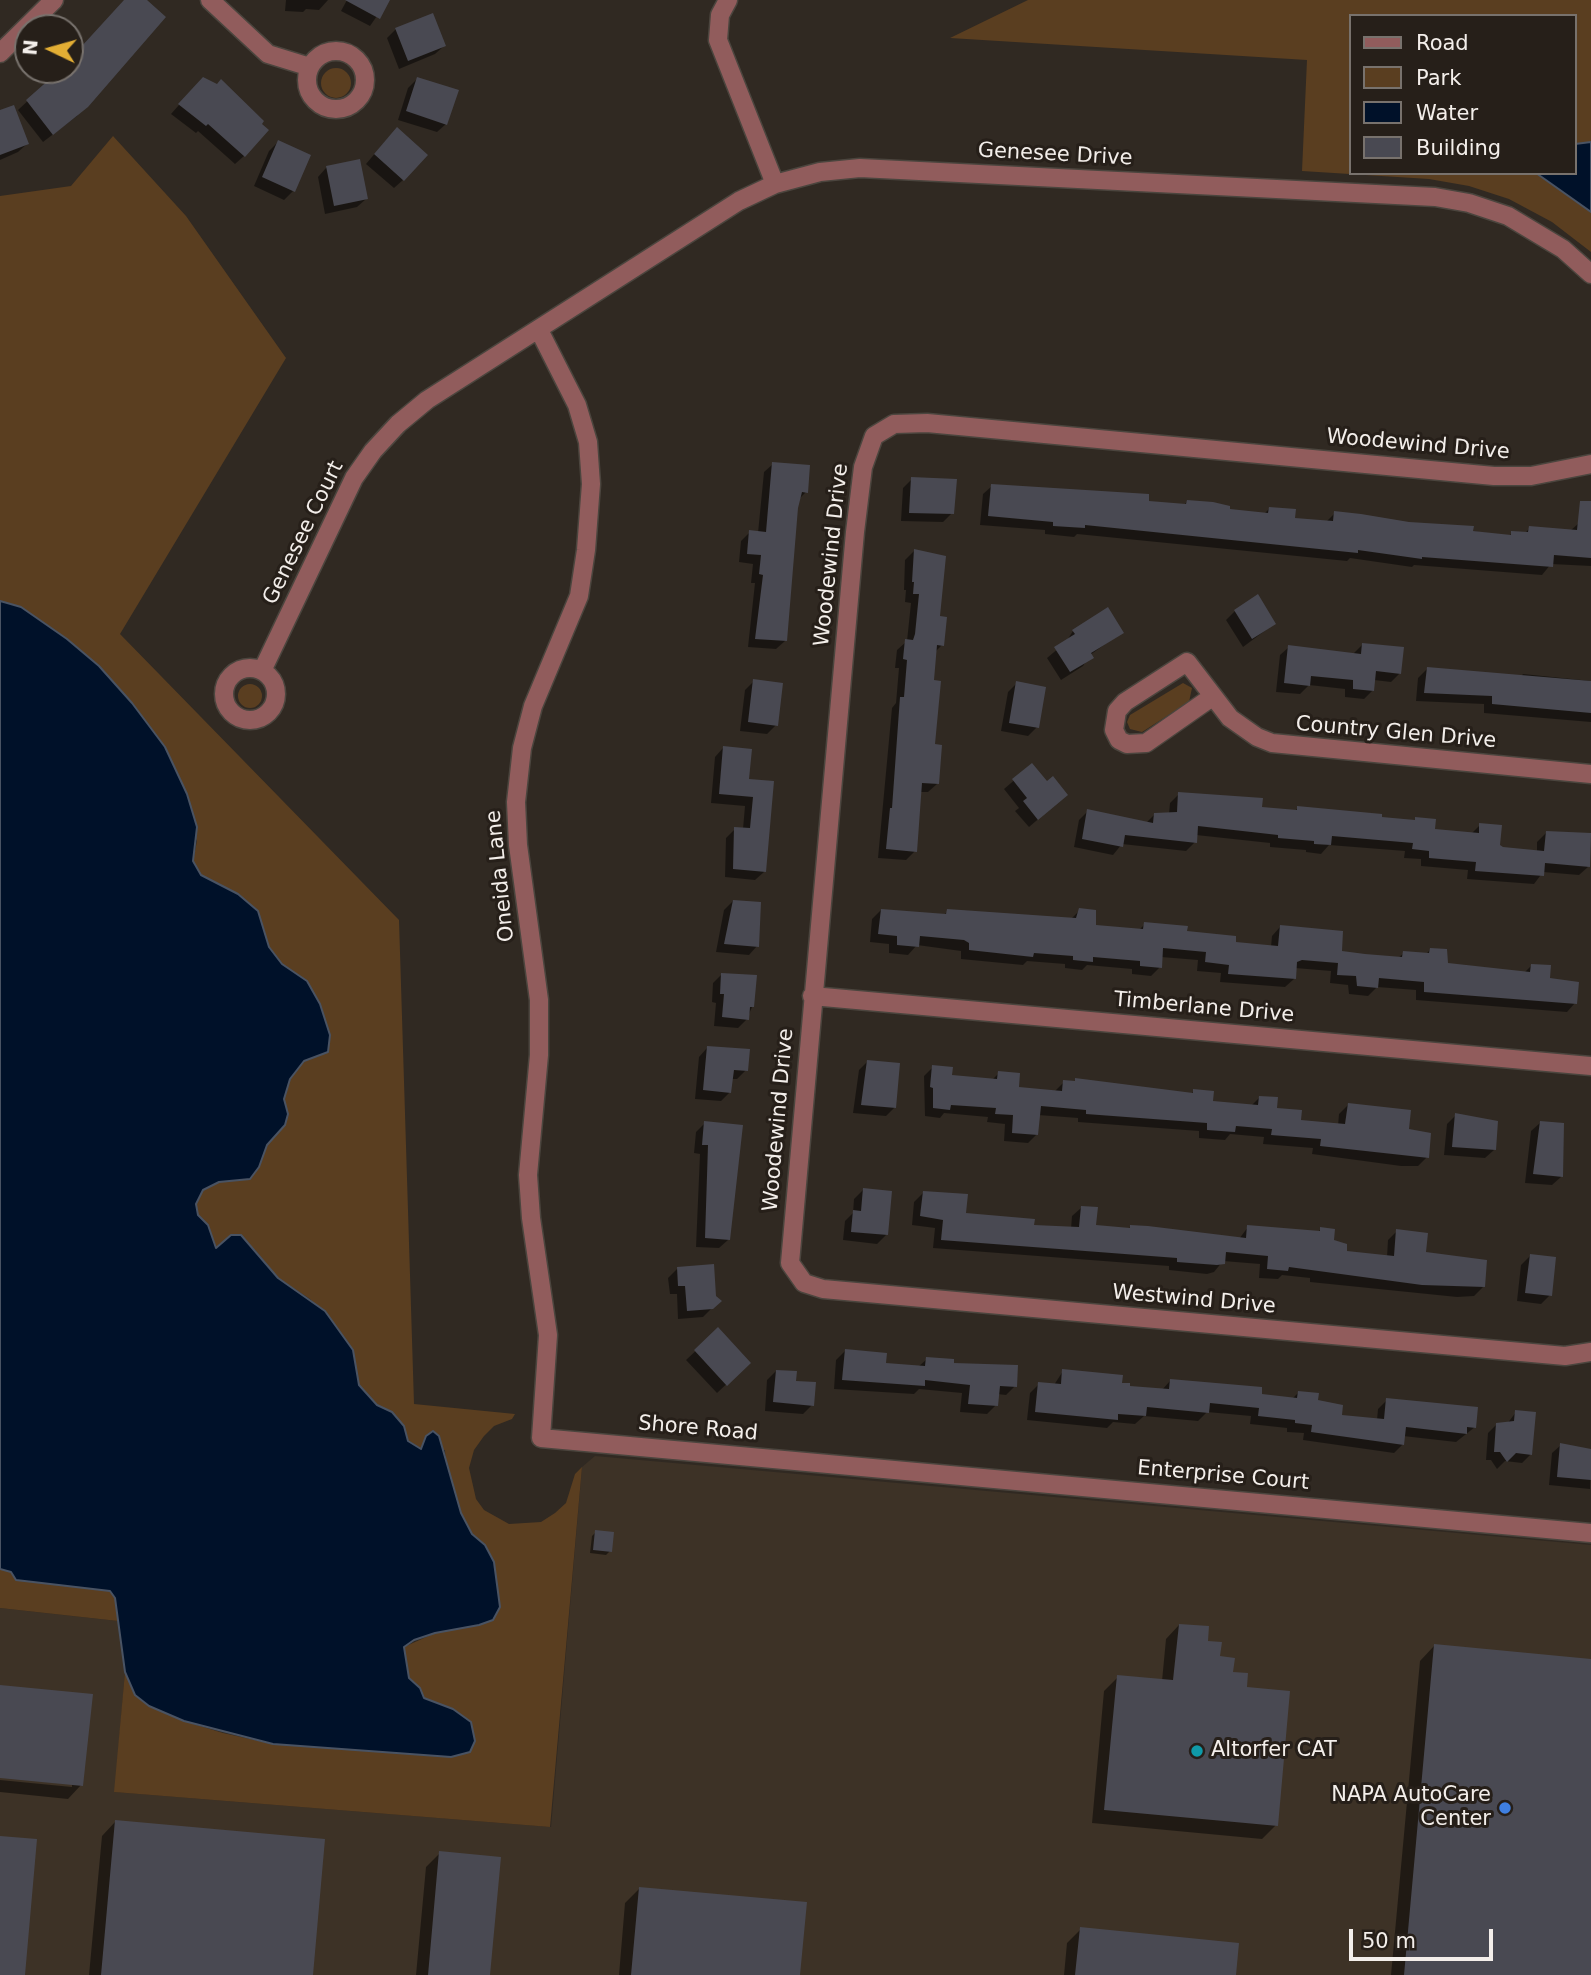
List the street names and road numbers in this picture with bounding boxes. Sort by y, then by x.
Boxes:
street label: Genesee Drive [977,138,1133,172]
street label: Woodewind Drive [1325,424,1511,466]
street label: Genesee Court [258,457,350,609]
street label: Woodewind Drive [810,462,854,648]
street label: Country Glen Drive [1295,712,1497,754]
street label: Oneida Lane [482,809,520,943]
street label: Timberlane Drive [1113,988,1295,1028]
street label: Woodewind Drive [758,1027,800,1213]
street label: Westwind Drive [1111,1280,1277,1320]
street label: Shore Road [637,1411,759,1447]
street label: Enterprise Court [1136,1456,1310,1496]

